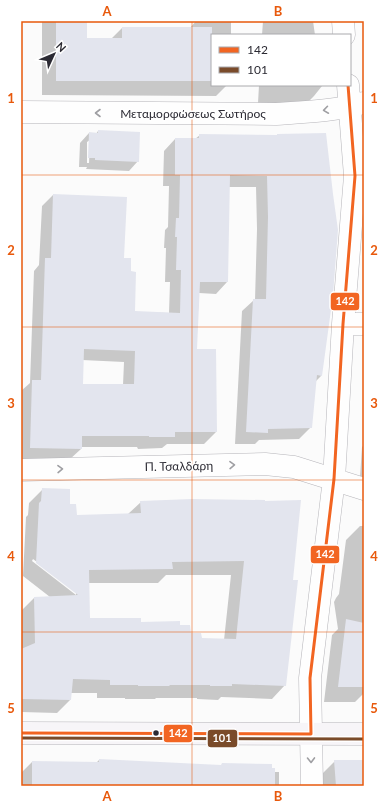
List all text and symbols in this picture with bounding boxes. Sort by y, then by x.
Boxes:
text: A [101,3,112,19]
text: B [274,3,283,19]
north arrow [34,34,74,74]
legend [211,34,351,86]
text: N [54,39,69,54]
text: 142 [247,42,268,57]
text: 101 [247,62,268,77]
text: 1 [7,90,15,106]
text: 1 [370,90,378,106]
one-way arrow [323,105,329,114]
street label: Μεταμορφώσεως Σωτήρος [120,106,266,121]
one-way arrow [95,109,101,117]
text: 2 [7,242,15,258]
text: 2 [370,242,378,258]
line badge: 142 [330,292,360,311]
text: 142 [335,294,355,307]
text: 3 [7,395,15,411]
text: 3 [370,395,378,411]
street label: Π. Τσαλδάρη [145,458,213,474]
one-way arrow [229,461,235,469]
one-way arrow [57,465,63,473]
line badge: 142 [310,545,340,564]
text: 142 [315,547,335,560]
text: 4 [7,548,15,564]
text: 4 [370,548,378,564]
text: 5 [7,700,15,716]
text: 5 [370,700,378,716]
line badge: 142 [163,724,193,743]
text: 142 [168,726,188,739]
unlabelled marker [151,728,161,738]
line badge: 101 [207,729,238,748]
text: 101 [212,731,232,744]
one-way arrow [307,757,315,763]
text: A [101,788,112,804]
text: B [274,788,283,804]

